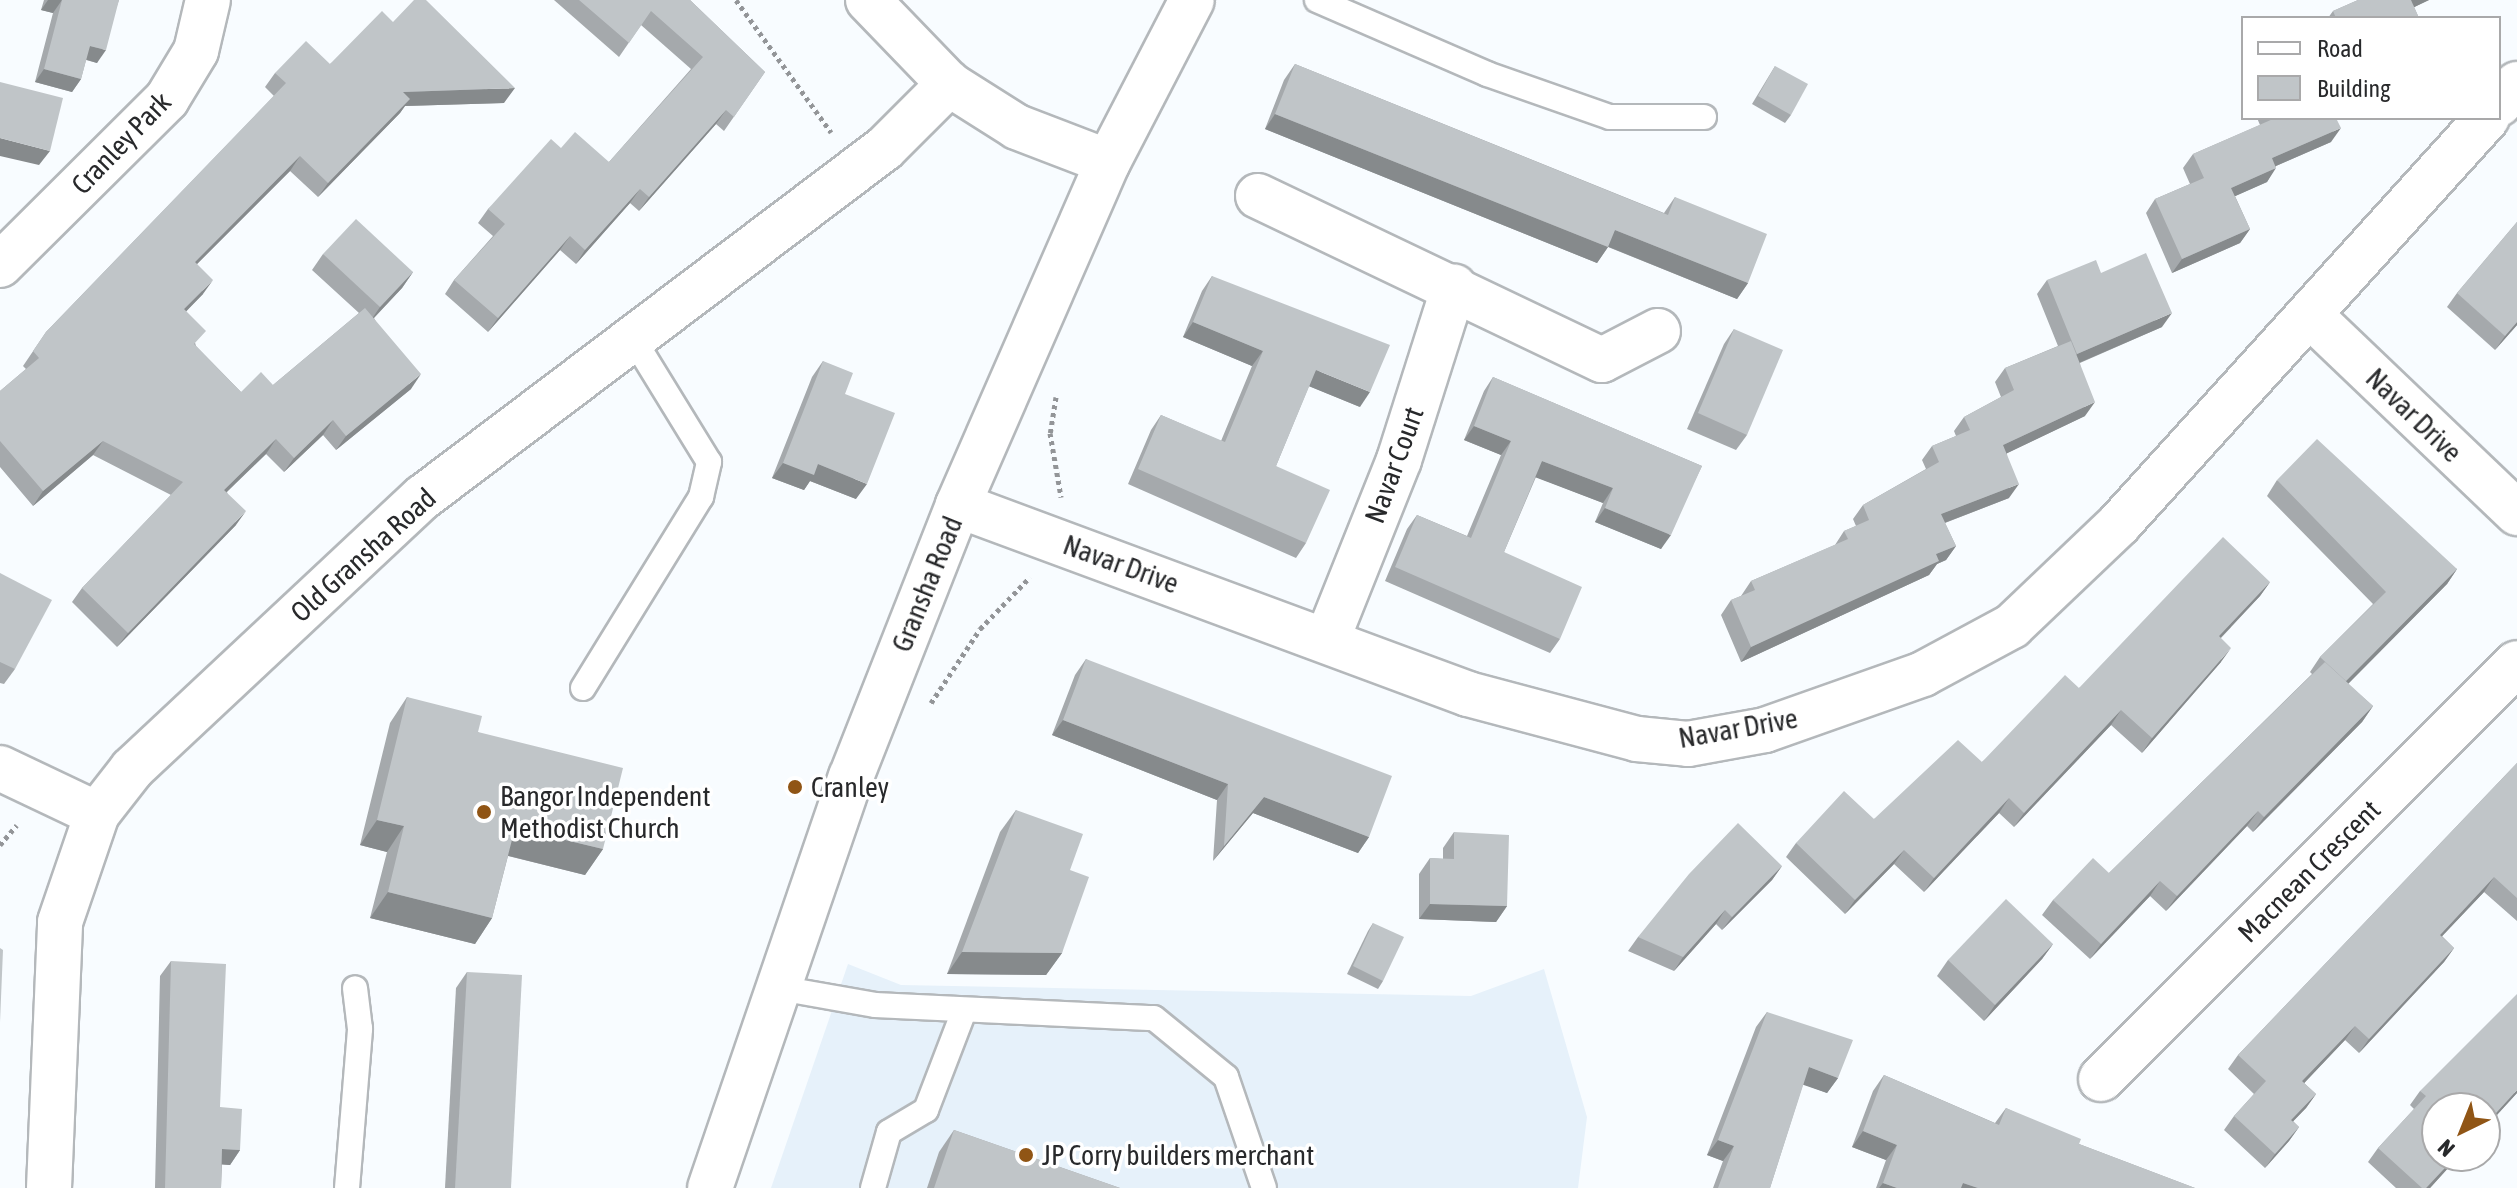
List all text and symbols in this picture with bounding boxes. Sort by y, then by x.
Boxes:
legend [2241,16,2501,120]
text: Road [2317,35,2363,62]
text: Building [2317,75,2390,102]
street label: Cranley Park [64,85,178,201]
street label: Navar Drive [2359,361,2469,469]
street label: Navar Court [1357,402,1431,528]
street label: Old Gransha Road [284,481,442,629]
street label: Gransha Road [885,511,969,657]
street label: Navar Drive [1059,528,1183,600]
street label: Navar Drive [1676,701,1800,755]
place label: Cranley [811,770,889,804]
marker: Cranley [786,778,804,796]
place label: Bangor Independent Methodist Church [500,779,711,845]
street label: Macnean Crescent [2231,793,2387,949]
marker: Bangor Independent Methodist Church [475,803,493,821]
north arrow [2421,1092,2501,1172]
text: N [2432,1134,2460,1162]
place label: JP Corry builders merchant [1042,1138,1314,1172]
marker: JP Corry builders merchant [1017,1146,1035,1164]

